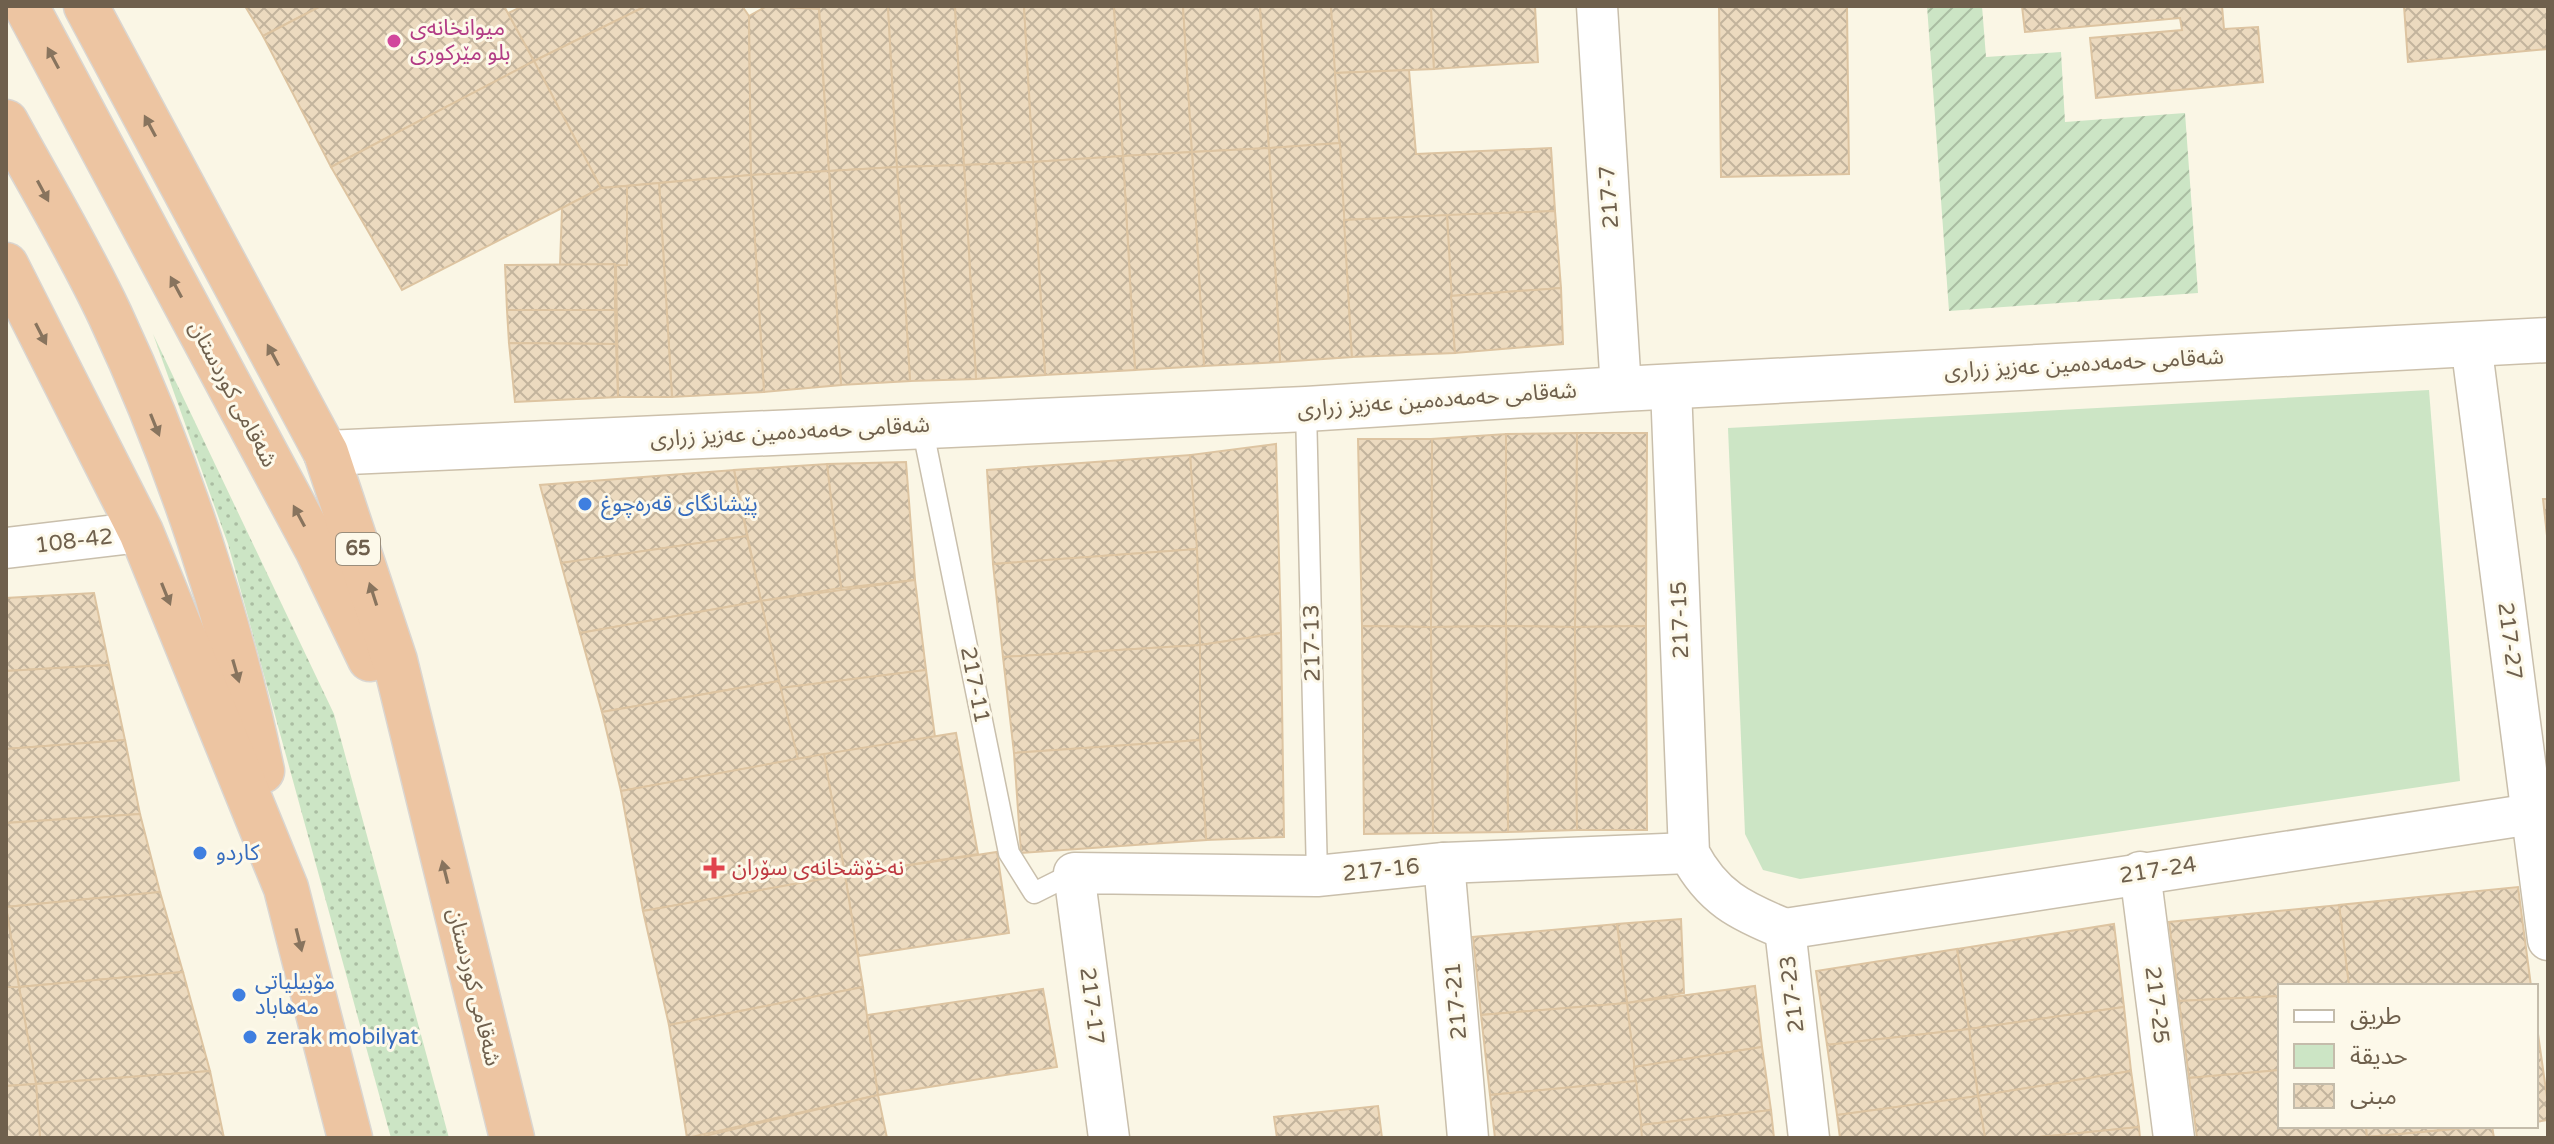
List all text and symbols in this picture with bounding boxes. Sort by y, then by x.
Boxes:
place label: میوانخانەی بلو مێرکوری [410,15,510,66]
marker: میوانخانەی بلو مێرکوری [385,32,403,50]
one-way arrow [47,46,60,69]
one-way arrow [143,114,157,137]
street label: 217-7 [1594,164,1624,230]
one-way arrow [36,179,50,202]
one-way arrow [169,276,183,298]
street label: شەقامی کوردستان [184,316,282,472]
one-way arrow [34,323,48,346]
one-way arrow [267,343,280,366]
street label: شەقامی حەمەدەمین عەزیز زراری [1943,344,2225,384]
street label: شەقامی حەمەدەمین عەزیز زراری [1296,377,1578,423]
street label: شەقامی حەمەدەمین عەزیز زراری [649,412,931,452]
one-way arrow [149,413,162,437]
place label: پێشانگای قەرەچوغ [601,491,758,520]
marker: پێشانگای قەرەچوغ [576,495,594,513]
one-way arrow [292,505,305,528]
street label: 108-42 [34,523,114,559]
road number: 65 [336,533,380,565]
street label: 217-15 [1666,581,1694,659]
one-way arrow [160,582,173,606]
one-way arrow [366,582,378,606]
street label: 217-27 [2492,601,2528,681]
street label: 217-13 [1298,604,1326,682]
street label: 217-11 [955,644,995,726]
one-way arrow [230,660,243,684]
place label: كاردو [216,840,260,866]
marker: كاردو [191,844,209,862]
street label: 217-24 [2118,851,2199,889]
street label: 217-16 [1341,853,1421,887]
place label: نەخۆشخانەی سۆران [732,855,904,881]
marker: نەخۆشخانەی سۆران [703,857,725,879]
one-way arrow [439,860,451,885]
street label: شەقامی کوردستان [442,905,506,1069]
one-way arrow [294,928,306,953]
street label: 217-23 [1774,954,1810,1034]
street label: 217-21 [1440,961,1472,1041]
street label: 217-25 [2139,965,2175,1045]
street label: 217-17 [1074,966,1110,1046]
place label: مۆبیلیاتی مەهاباد [255,969,335,1020]
legend [2278,984,2538,1128]
marker: مۆبیلیاتی مەهاباد [230,986,248,1004]
text: طريق [2350,1002,2402,1031]
place label: zerak mobilyat [266,1024,419,1050]
marker: zerak mobilyat [241,1028,259,1046]
text: حديقة [2350,1042,2408,1071]
text: مبنى [2350,1082,2397,1111]

